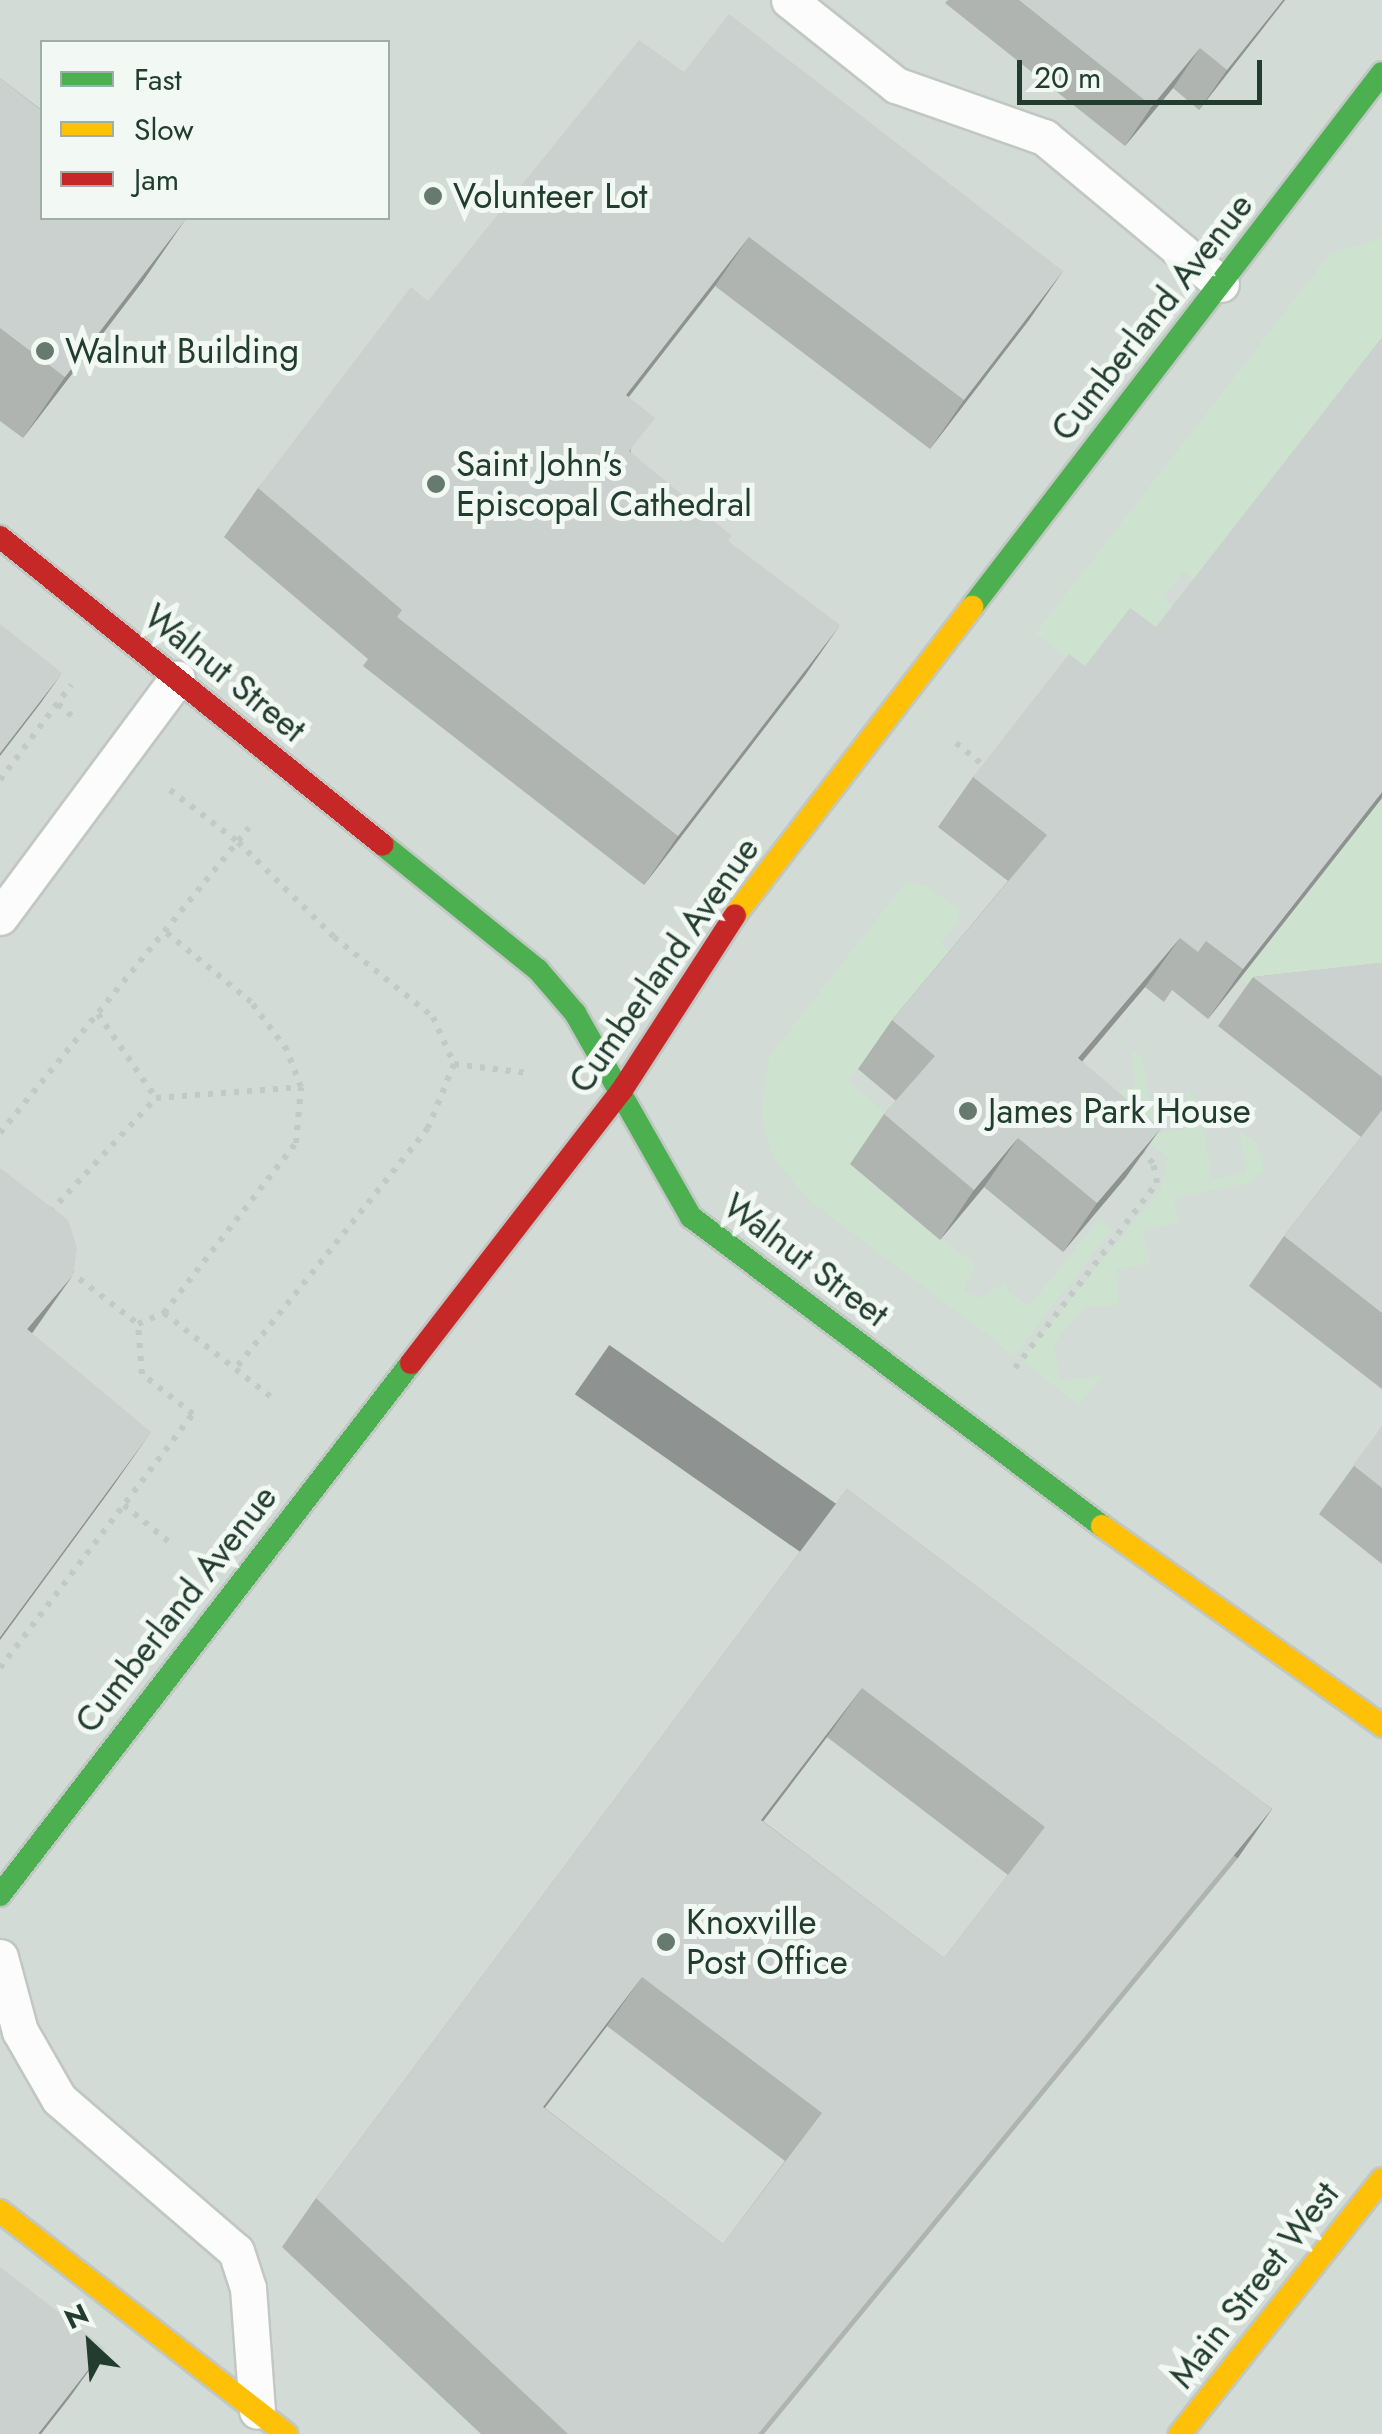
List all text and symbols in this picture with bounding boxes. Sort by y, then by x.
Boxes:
legend [40,40,390,220]
scale bar [1022,40,1267,102]
text: 20 m [1034,56,1101,99]
text: Fast [134,58,182,101]
text: Slow [134,108,194,151]
text: Jam [134,158,179,201]
place label: Volunteer Lot [453,175,647,217]
marker: Volunteer Lot [422,185,444,207]
street label: Cumberland Avenue [1042,185,1262,449]
place label: Walnut Building [65,330,299,372]
marker: Walnut Building [34,340,56,362]
place label: Saint John's Episcopal Cathedral [456,443,752,525]
marker: Saint John's Episcopal Cathedral [425,473,447,495]
street label: Walnut Street [136,595,314,751]
street label: Cumberland Avenue [560,829,768,1101]
place label: James Park House [988,1090,1251,1132]
marker: James Park House [957,1100,979,1122]
street label: Walnut Street [715,1184,897,1336]
street label: Cumberland Avenue [66,1477,286,1741]
place label: Knoxville Post Office [686,1901,848,1983]
marker: Knoxville Post Office [655,1931,677,1953]
street label: Main Street West [1161,2174,1347,2396]
text: N [58,2293,96,2340]
north arrow [40,2294,140,2394]

